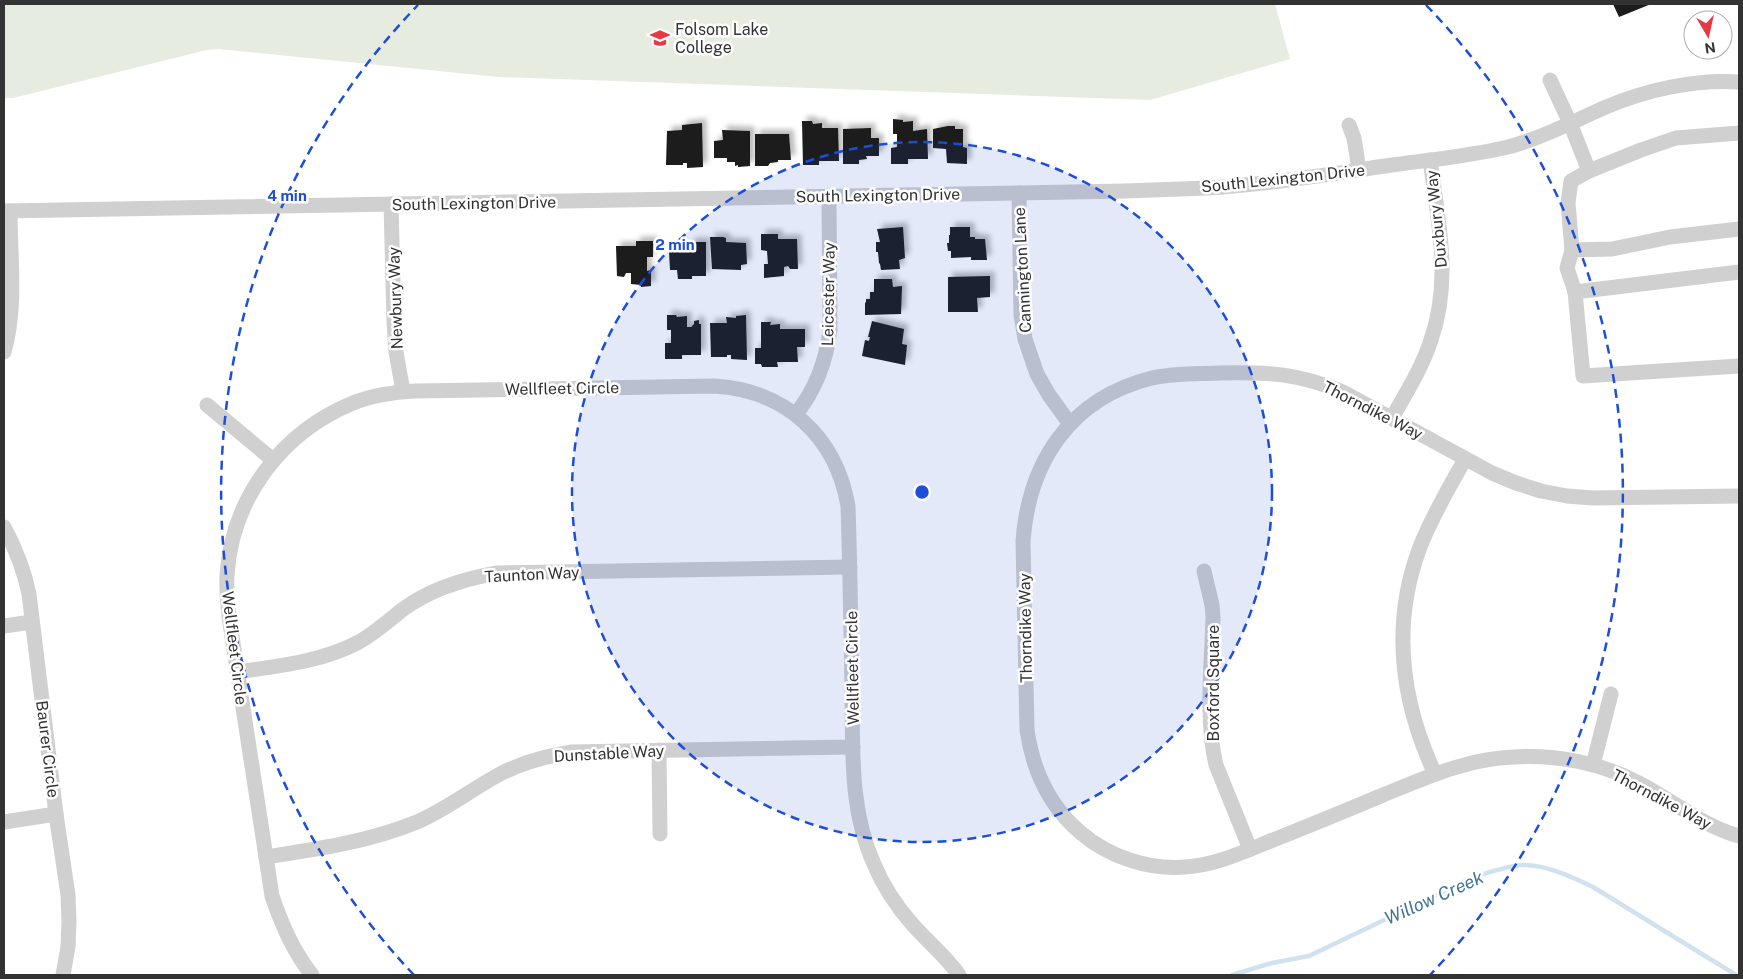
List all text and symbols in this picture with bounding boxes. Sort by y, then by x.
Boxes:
north arrow [1683,10,1733,60]
place label: Folsom Lake College [675,20,768,57]
school or university icon: Folsom Lake College [649,27,671,49]
text: N [1703,39,1717,57]
street label: South Lexington Drive [1200,160,1366,197]
street label: Duxbury Way [1422,169,1451,269]
street label: South Lexington Drive [796,185,960,206]
text: 4 min [267,187,307,204]
street label: South Lexington Drive [392,193,556,214]
street label: Cannington Lane [1010,207,1035,333]
text: 2 min [655,236,695,253]
street label: Leicester Way [818,241,839,346]
street label: Newbury Way [384,246,407,350]
street label: Thorndike Way [1320,377,1426,444]
street label: Wellfleet Circle [505,378,619,399]
centre of rings [913,483,931,501]
street label: Taunton Way [484,562,580,586]
street label: Thorndike Way [1015,573,1036,683]
street label: Wellfleet Circle [218,590,251,706]
street label: Wellfleet Circle [842,611,863,725]
street label: Boxford Square [1204,625,1223,741]
street label: Baurer Circle [32,699,63,799]
street label: Dunstable Way [553,741,665,766]
street label: Thorndike Way [1609,765,1715,834]
water label: Willow Creek [1381,866,1487,929]

